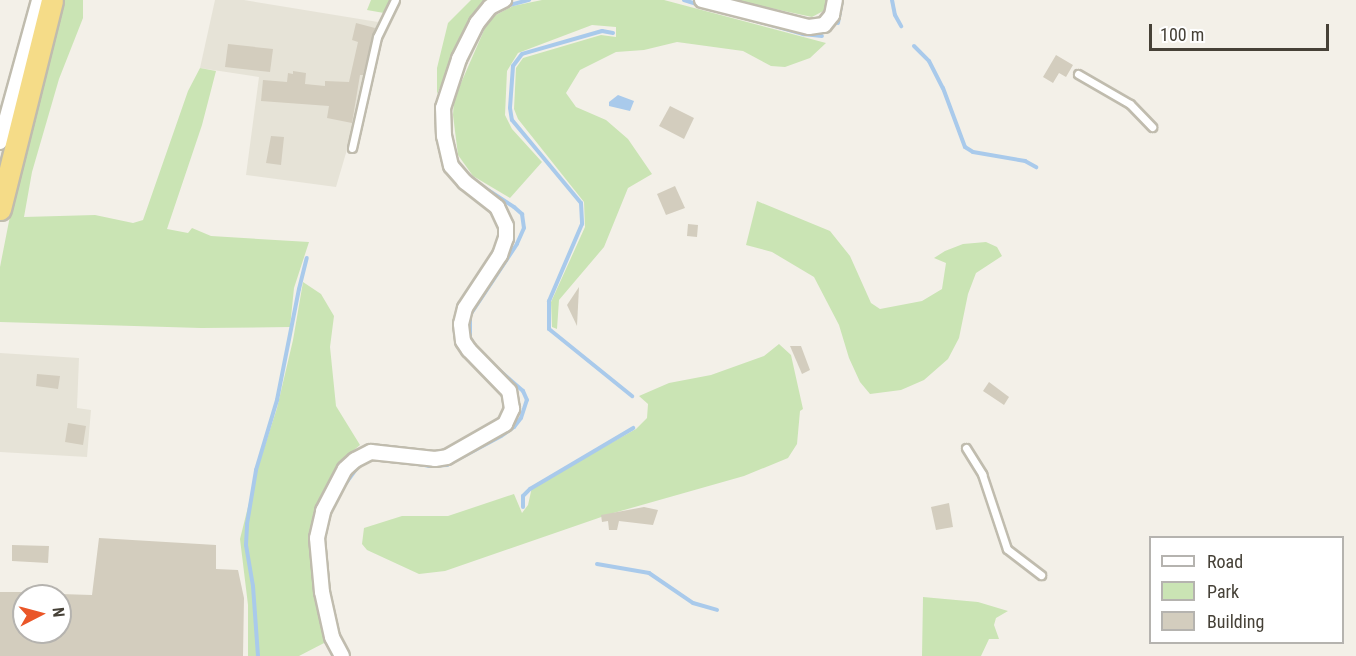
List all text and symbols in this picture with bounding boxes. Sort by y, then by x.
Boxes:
scale bar [1152,12,1332,50]
text: 100 m [1160,24,1204,45]
legend [1149,536,1344,644]
text: Road [1207,551,1243,572]
text: Park [1207,581,1239,602]
north arrow [12,584,72,644]
text: N [48,606,68,618]
text: Building [1207,611,1264,632]

